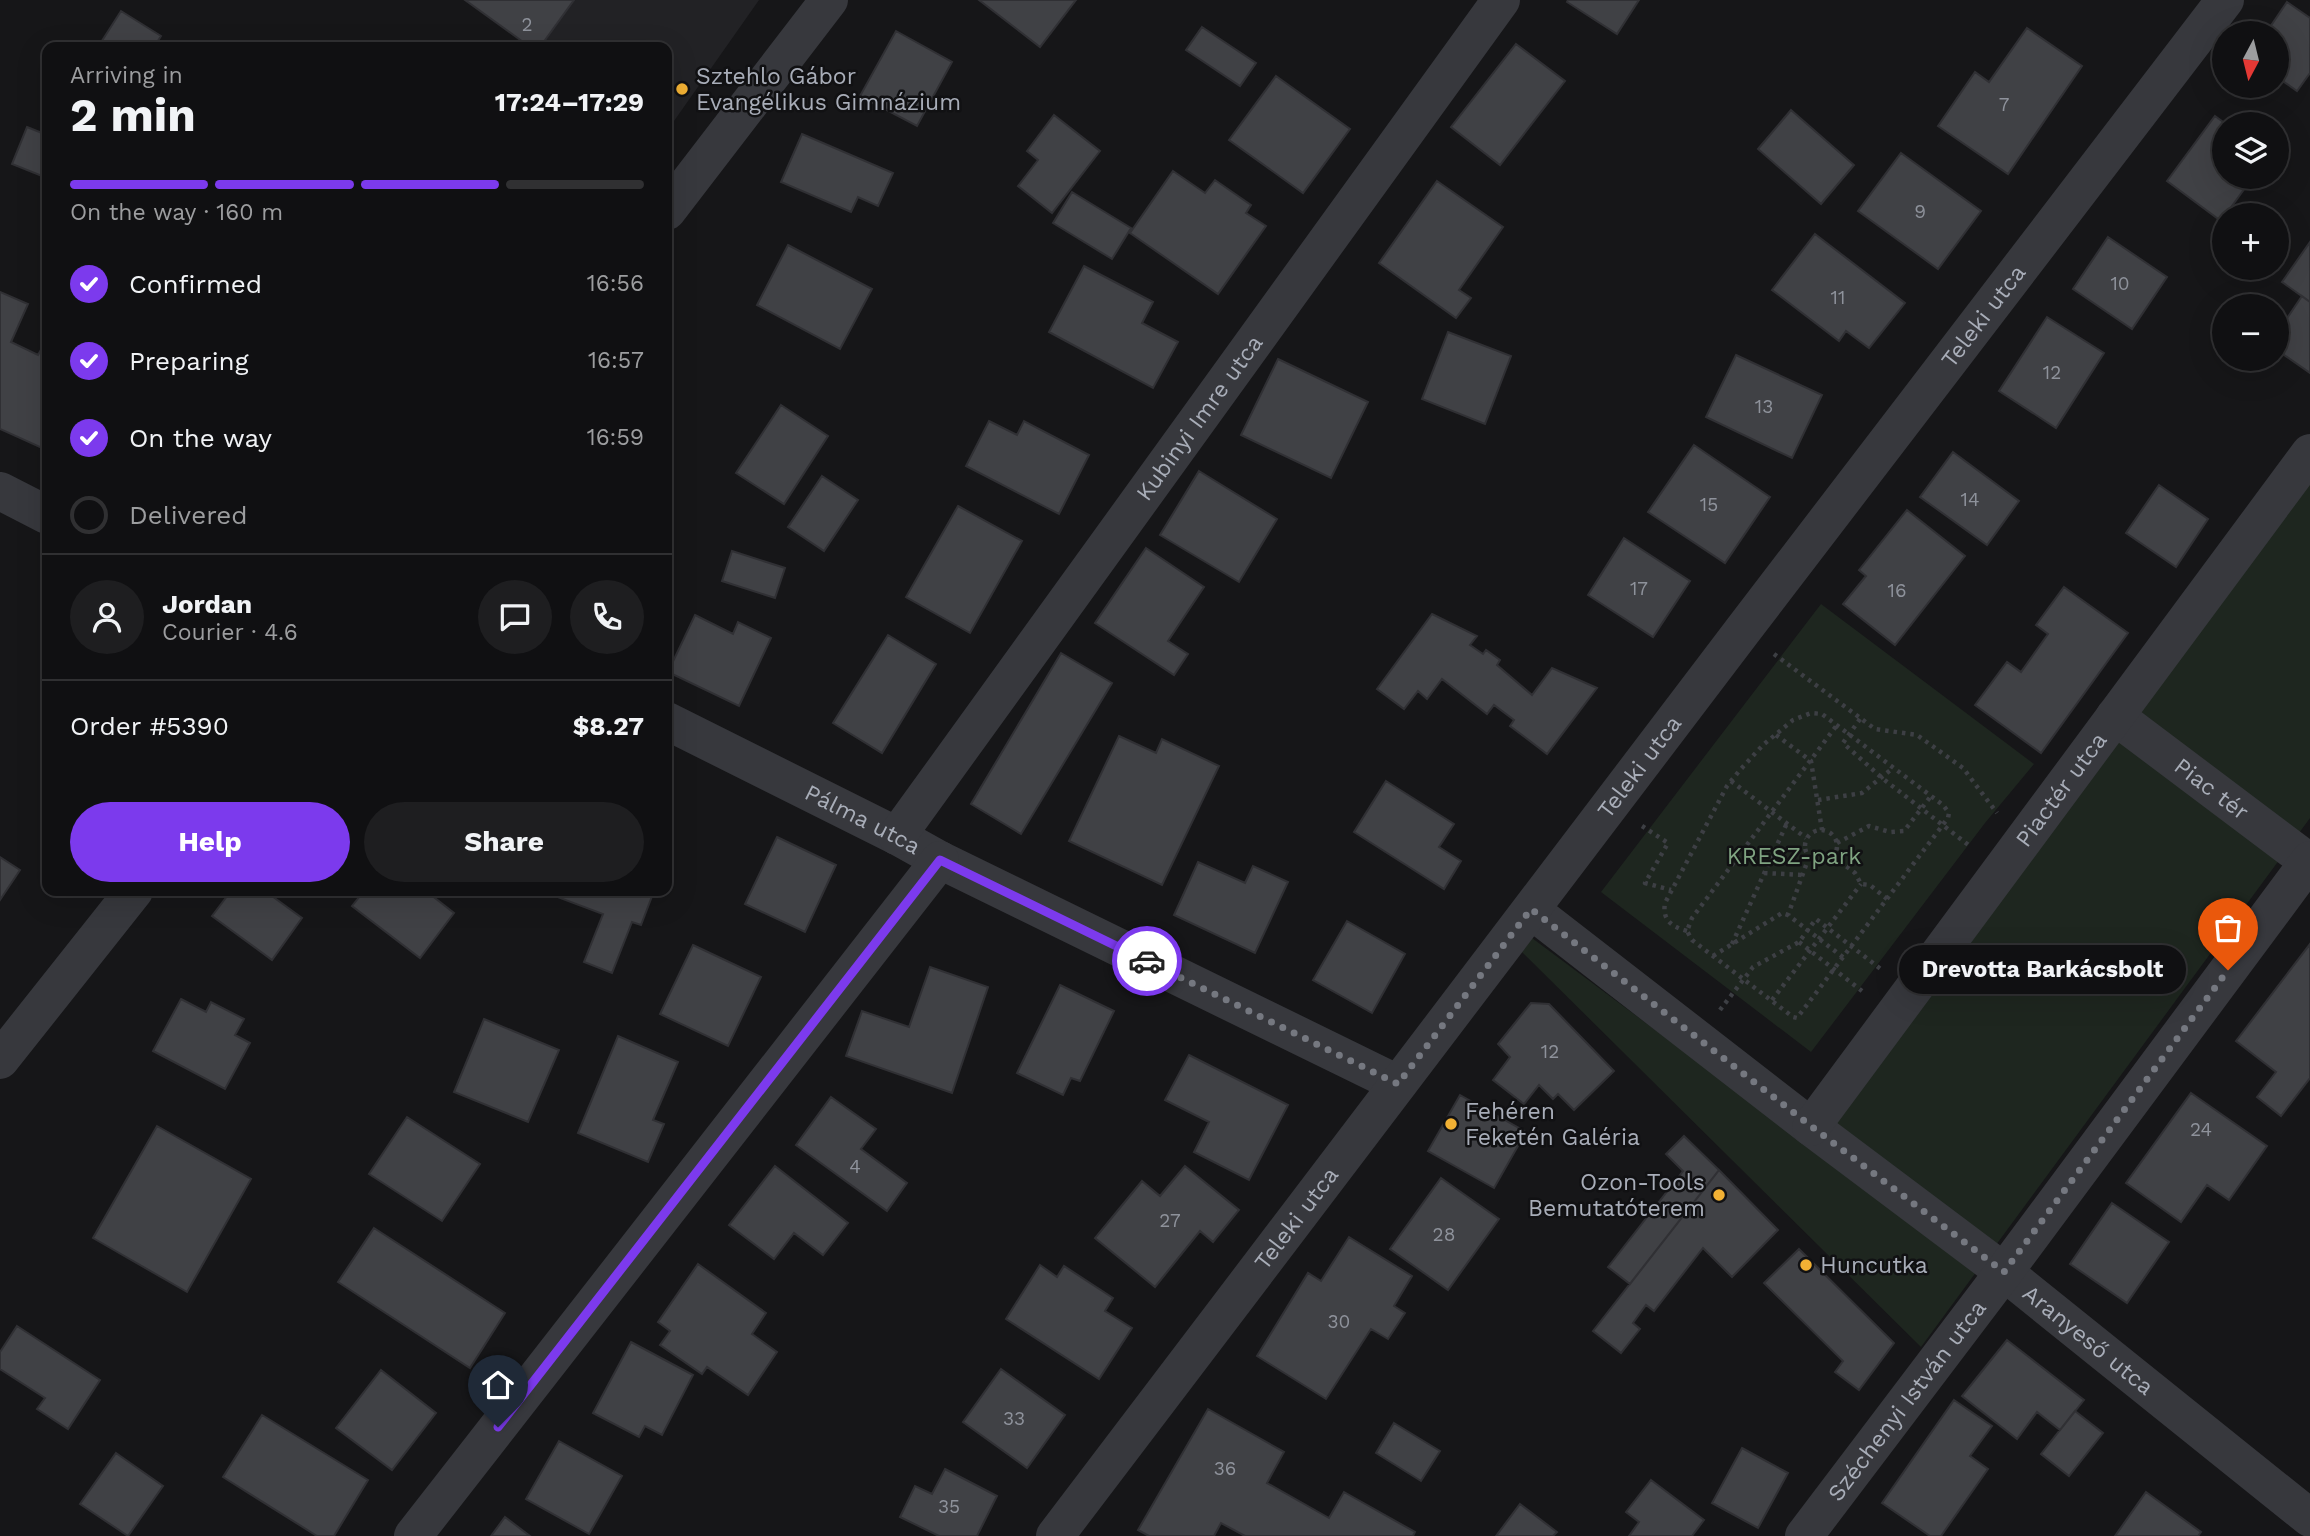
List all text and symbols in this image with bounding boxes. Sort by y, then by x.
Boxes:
house number: 2 [521,13,533,36]
north arrow [2212,21,2289,98]
map controls [2212,21,2289,371]
text: Arriving in [70,62,183,89]
place label: Sztehlo Gábor Evangélikus Gimnázium [696,63,961,116]
marker: Sztehlo Gábor Evangélikus Gimnázium [674,81,690,97]
text: 17:24–17:29 [495,87,644,117]
text: 2 min [70,88,196,142]
house number: 7 [1999,93,2009,116]
button: layers [2212,112,2289,189]
text: On the way · 160 m [70,199,283,226]
house number: 9 [1914,200,1926,223]
button: + [2212,203,2289,280]
street label: Teleki utca [1936,260,2031,373]
icon: check [70,265,108,303]
text: Confirmed [129,269,262,299]
text: 16:56 [587,270,644,297]
house number: 10 [2110,272,2130,295]
house number: 11 [1831,286,1845,309]
button: − [2212,294,2289,371]
street label: Kubinyi Imre utca [1131,330,1268,506]
icon: check [70,342,108,380]
text: Preparing [129,346,249,376]
text: 16:57 [588,347,644,374]
house number: 12 [2043,361,2061,384]
house number: 13 [1755,395,1773,418]
icon: check [70,419,108,457]
text: On the way [129,423,272,453]
text: 16:59 [587,424,644,451]
house number: 14 [1960,488,1980,511]
house number: 15 [1700,493,1718,516]
text: Delivered [129,500,248,530]
house number: 17 [1630,577,1648,600]
house number: 16 [1888,579,1906,602]
button: person [70,580,144,654]
button: chat [478,580,552,654]
button: phone [570,580,644,654]
text: Jordan [162,589,252,619]
text: Courier · 4.6 [162,619,298,646]
street label: Teleki utca [1592,710,1687,824]
text: Order #5390 [70,711,229,741]
text: $8.27 [573,711,644,741]
street label: Piactér utca [2010,727,2112,852]
street label: Piac tér [2169,753,2254,826]
street label: Pálma utca [800,779,925,860]
button: Help [70,802,350,882]
button: Share [364,802,644,882]
park label: KRESZ-park [1727,843,1861,870]
pin [2198,898,2258,970]
icon: bag [2209,909,2247,947]
courier [1112,926,1182,996]
icon: car [1128,942,1166,980]
callout: Drevotta Barkácsbolt [1899,946,2186,995]
text: Drevotta Barkácsbolt [1922,956,2163,983]
house number: 12 [1541,1040,1559,1063]
place label: Fehéren Feketén Galéria [1465,1098,1640,1151]
marker: Fehéren Feketén Galéria [1443,1116,1459,1132]
house number: 24 [2190,1118,2212,1141]
house number: 4 [849,1155,861,1178]
street label: Teleki utca [1249,1162,1344,1275]
place label: Ozon-Tools Bemutatóterem [1528,1169,1705,1222]
marker: Ozon-Tools Bemutatóterem [1711,1187,1727,1203]
house number: 27 [1159,1209,1181,1232]
house number: 28 [1433,1223,1455,1246]
place label: Huncutka [1820,1252,1928,1279]
marker: Huncutka [1798,1257,1814,1273]
street label: Aranyeső utca [2017,1280,2159,1401]
street label: Széchenyi István utca [1822,1295,1992,1507]
house number: 30 [1328,1310,1350,1333]
pin [468,1355,528,1427]
icon: home [479,1366,517,1404]
house number: 33 [1003,1407,1025,1430]
house number: 36 [1214,1457,1236,1480]
house number: 35 [938,1495,960,1518]

